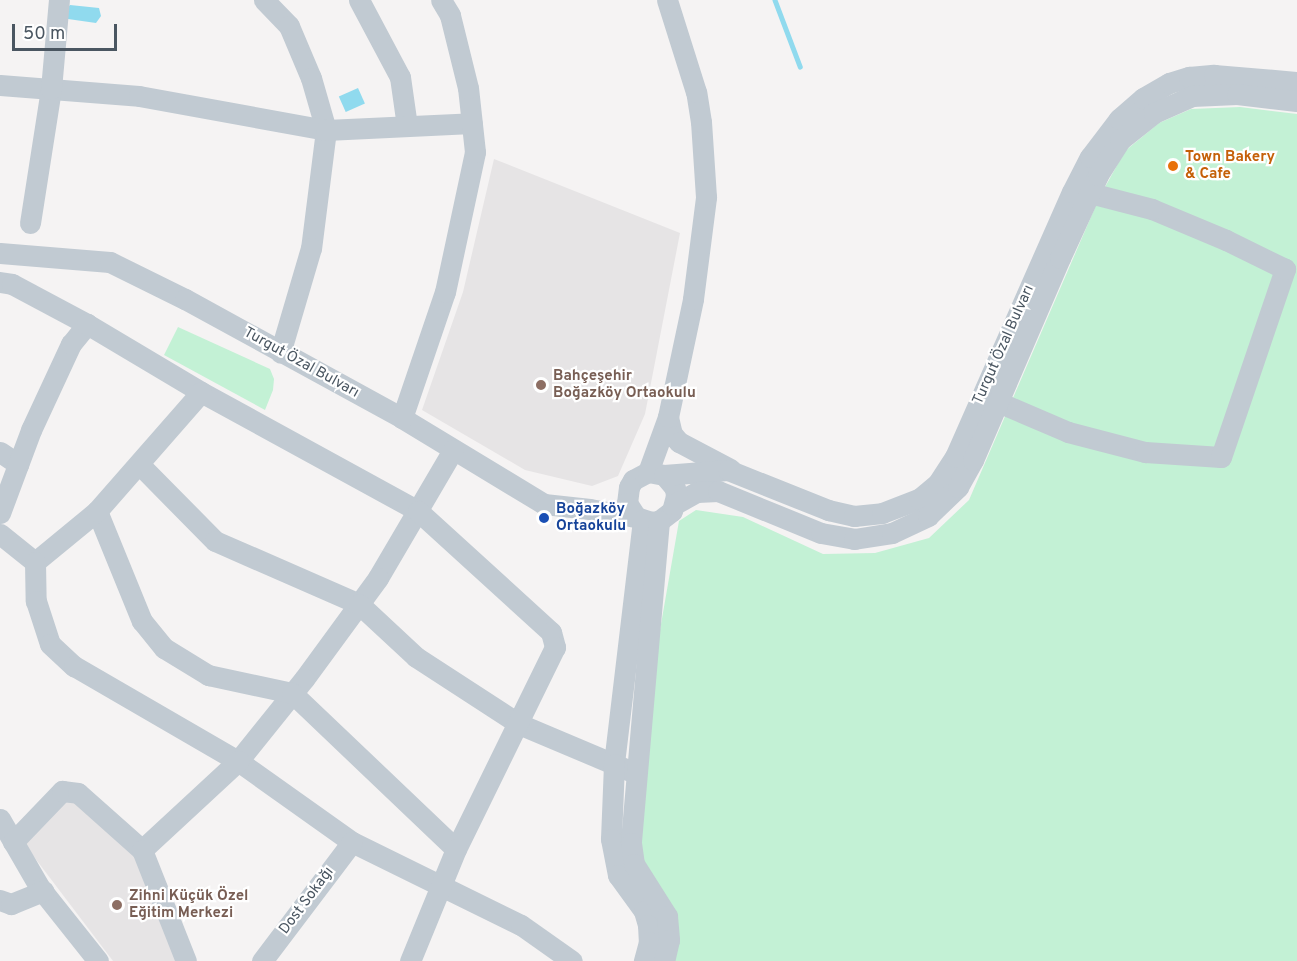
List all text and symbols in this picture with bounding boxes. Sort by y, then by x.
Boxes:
scale bar [15,12,120,50]
text: 50 m [23,23,65,46]
place label: Town Bakery & Cafe [1185,148,1275,183]
marker: Town Bakery & Cafe [1166,159,1180,173]
street label: Turgut Özal Bulvarı [970,282,1038,408]
street label: Turgut Özal Bulvarı [240,324,362,402]
place label: Bahçeşehir Boğazköy Ortaokulu [553,367,696,402]
marker: Bahçeşehir Boğazköy Ortaokulu [534,378,548,392]
place label: Boğazköy Ortaokulu [556,500,626,535]
marker: Boğazköy Ortaokulu [537,511,551,525]
street label: Dost Sokağı [276,864,338,938]
place label: Zihni Küçük Özel Eğitim Merkezi [129,887,248,922]
marker: Zihni Küçük Özel Eğitim Merkezi [110,898,124,912]

